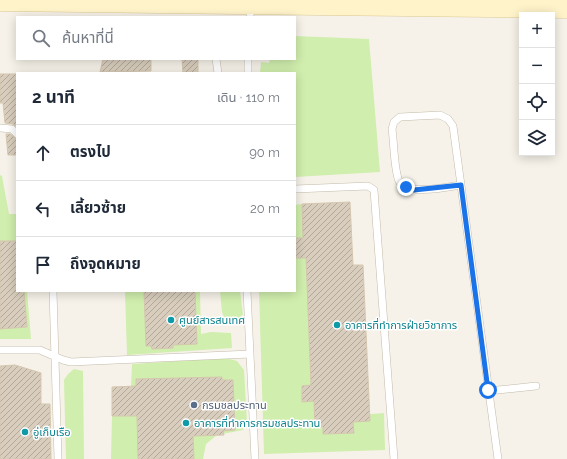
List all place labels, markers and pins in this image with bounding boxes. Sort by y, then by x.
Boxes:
place label: ศูนย์สารสนเทศ [179,314,245,327]
marker: ศูนย์สารสนเทศ [166,315,176,325]
place label: อาคารที่ทำการฝ่ายวิชาการ [345,317,457,332]
marker: อาคารที่ทำการฝ่ายวิชาการ [332,320,342,330]
place label: กรมชลประทาน [202,399,267,412]
marker: กรมชลประทาน [189,400,199,410]
place label: อาคารที่ทำการกรมชลประทาน [194,415,320,430]
marker: อาคารที่ทำการกรมชลประทาน [181,418,191,428]
place label: อู่เก็บเรือ [33,426,71,439]
marker: อู่เก็บเรือ [20,427,30,437]

